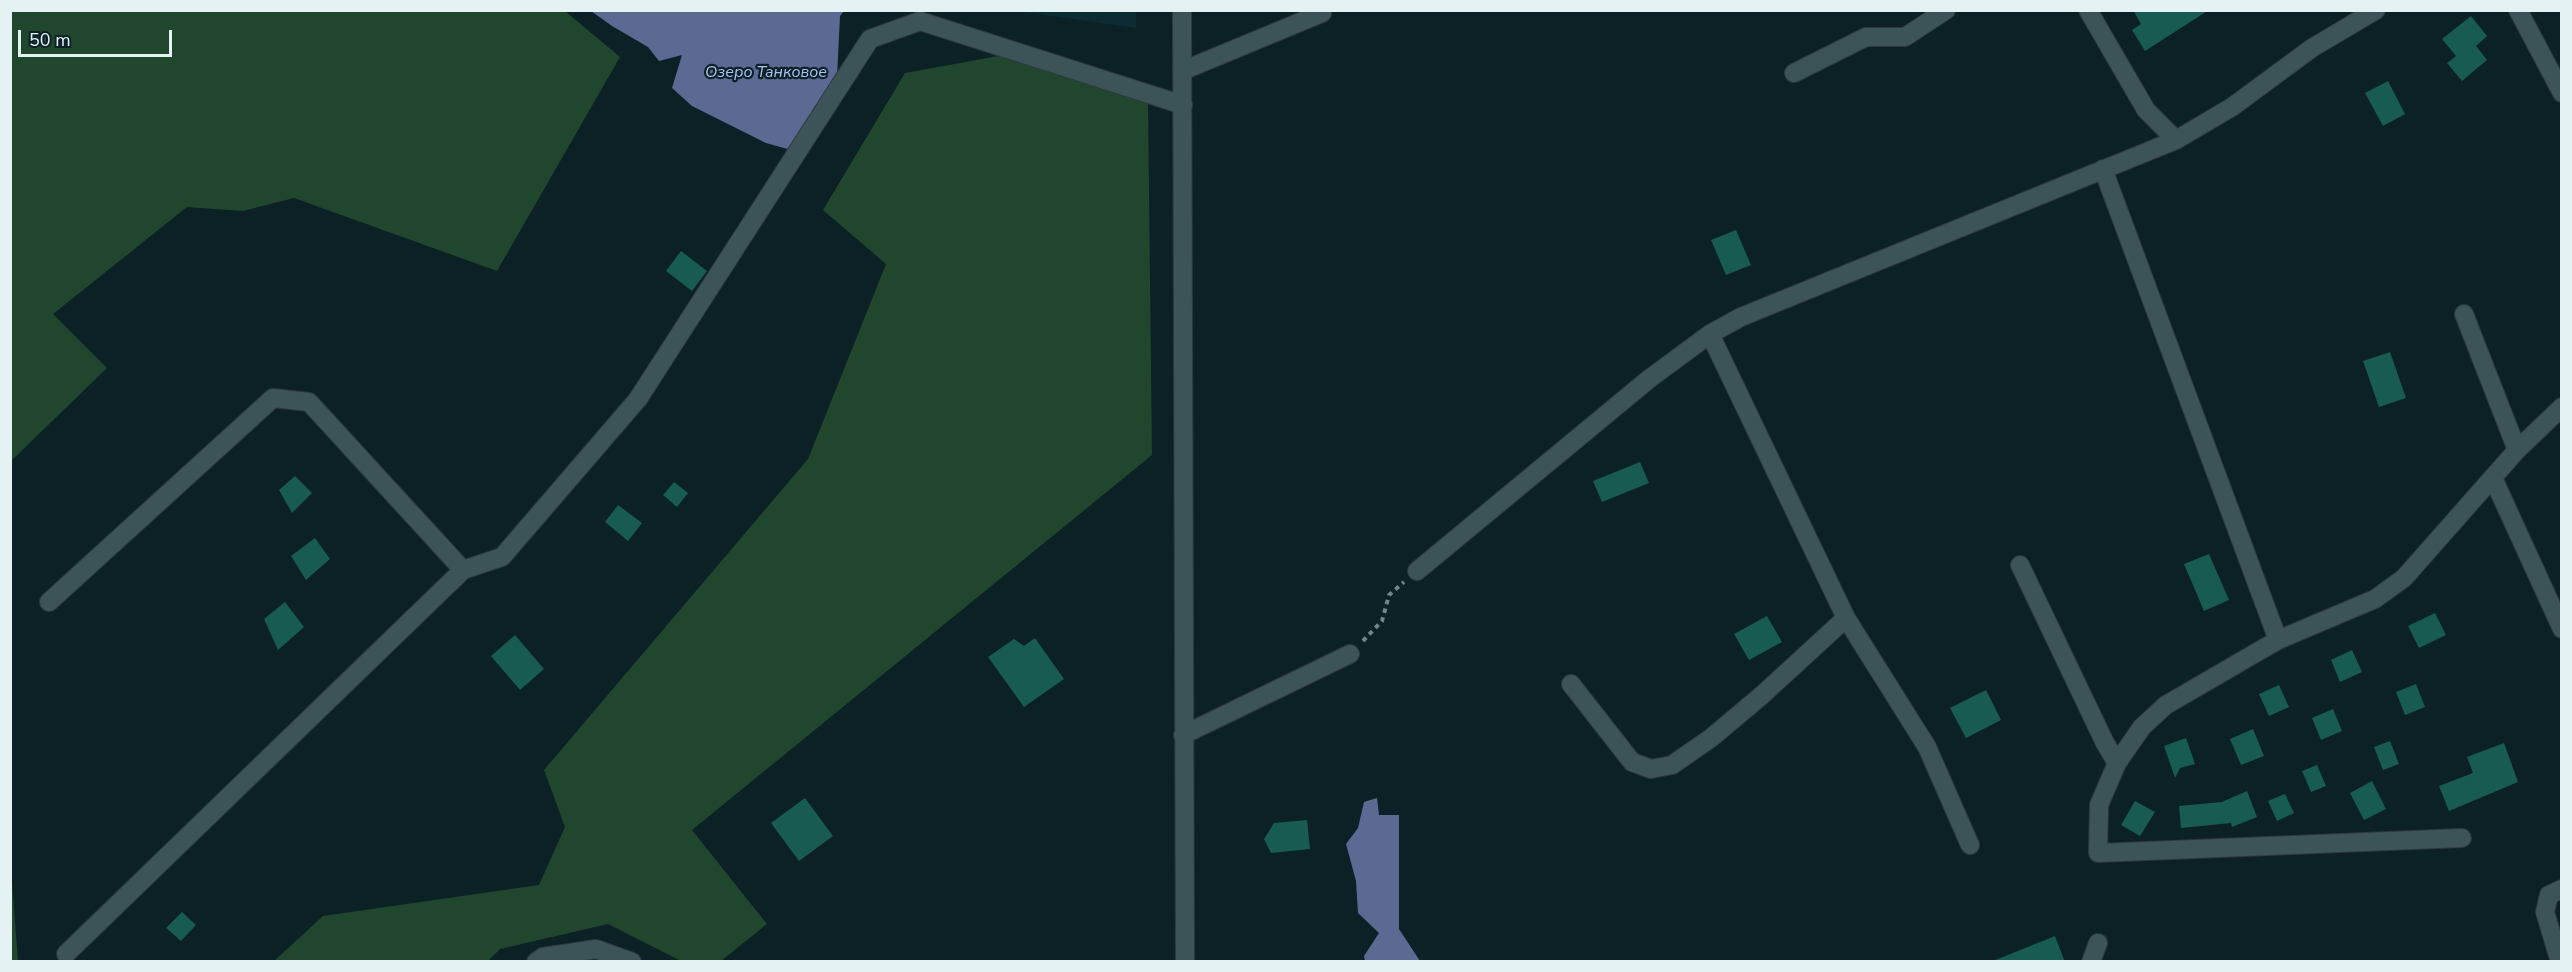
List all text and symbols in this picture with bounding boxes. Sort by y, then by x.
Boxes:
scale bar [21,18,176,56]
text: 50 m [29,28,71,52]
water label: Озеро Танковое [705,63,827,83]

